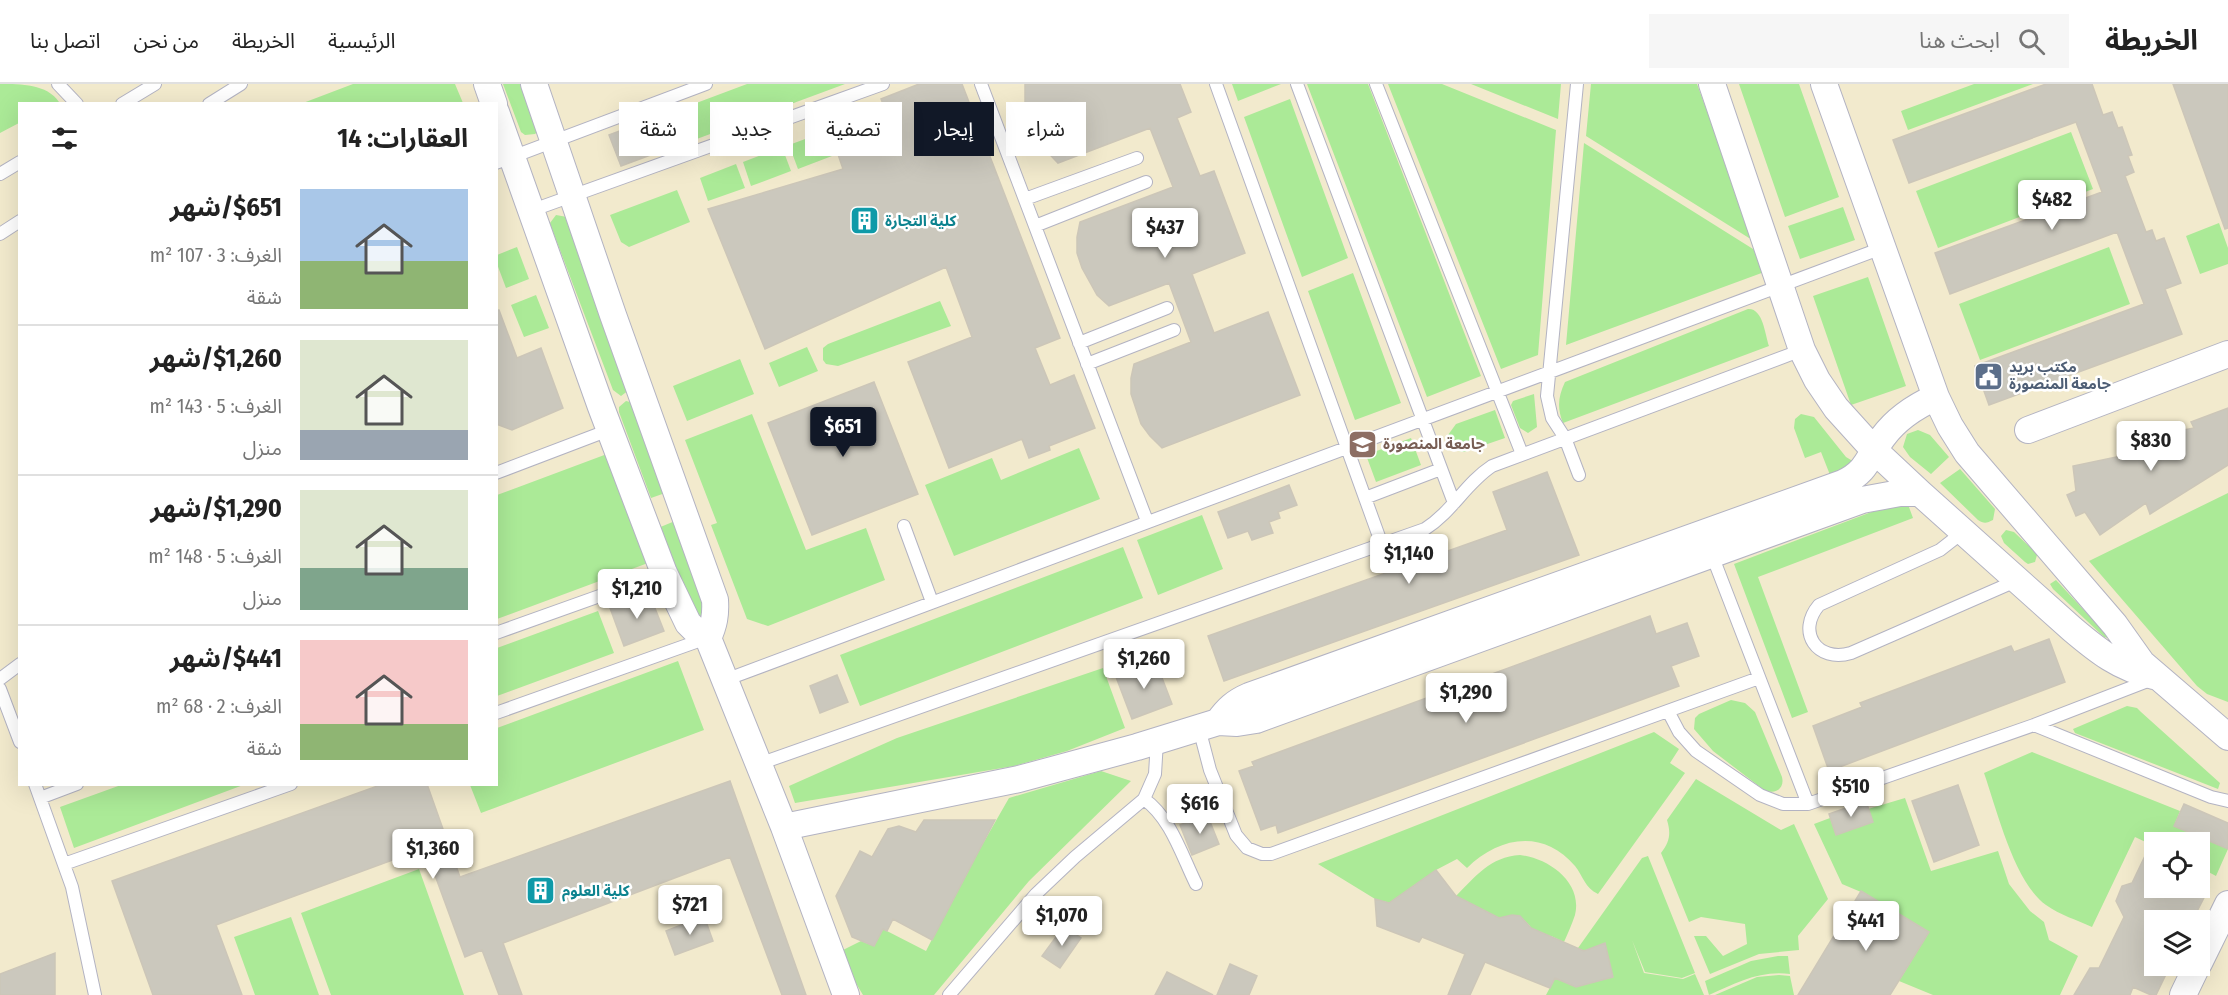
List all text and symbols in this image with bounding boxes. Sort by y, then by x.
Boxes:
search box [1649,14,2069,68]
text: الخريطة [2105,24,2198,57]
icon: search [2015,25,2048,58]
text: ابحث هنا [1919,27,2000,54]
text: اتصل بنا [30,28,100,54]
text: من نحن [133,28,199,54]
text: الخريطة [232,28,295,54]
text: الرئيسية [328,28,396,54]
chip: شقة [619,102,698,156]
chip: جديد [710,102,793,156]
chip: تصفية [805,102,902,156]
chip: إيجار [914,102,994,156]
chip: شراء [1006,102,1086,156]
icon: filters [48,122,81,155]
text: العقارات: 14 [337,123,468,154]
pin: $482 [2016,180,2088,231]
text: $482 [2032,187,2072,211]
text: $651/شهر [170,192,282,223]
building icon: كلية التجارة [848,205,880,237]
pin: $437 [1129,208,1201,259]
place label: كلية التجارة [885,212,957,230]
icon: home [348,213,420,285]
text: $437 [1146,215,1184,239]
text: الغرف: 3 · 107 m² [150,243,282,267]
text: شقة [247,285,282,309]
text: $1,260/شهر [150,343,282,374]
place label: مكتب بريد جامعة المنصورة [2009,358,2111,393]
public building icon: مكتب بريد جامعة المنصورة [1972,360,2004,392]
icon: home [348,364,420,436]
text: الغرف: 5 · 143 m² [149,394,282,418]
pin: $651 [807,407,879,458]
text: $651 [824,414,862,438]
pin: $830 [2115,421,2187,472]
school or university icon: جامعة المنصورة [1346,428,1378,460]
text: $830 [2131,428,2171,452]
place label: جامعة المنصورة [1383,435,1485,453]
text: منزل [243,436,282,460]
text: $1,290/شهر [150,493,282,524]
icon: home [348,514,420,586]
pin: $1,140 [1360,534,1458,585]
text: $1,140 [1384,541,1434,565]
text: الغرف: 5 · 148 m² [148,544,282,568]
pin: $1,210 [588,569,686,620]
text: $1,210 [612,576,662,600]
text: منزل [243,586,282,610]
pin: $1,260 [1095,639,1193,690]
text: $441/شهر [170,643,282,674]
text: $1,260 [1118,646,1170,670]
icon: home [348,664,420,736]
pin: $1,290 [1417,673,1515,724]
text: $1,290 [1440,680,1492,704]
text: الغرف: 2 · 68 m² [156,694,282,718]
text: شقة [247,736,282,760]
pin: $510 [1815,767,1887,818]
text: $510 [1832,774,1870,798]
pin: $616 [1164,784,1236,835]
text: $616 [1181,791,1219,815]
pin: $1,360 [384,829,482,880]
map controls [2144,832,2210,976]
button: locate [2144,832,2210,898]
text: $1,360 [406,836,460,860]
building icon: كلية العلوم [525,875,557,907]
place label: كلية العلوم [562,882,630,902]
pin: $721 [654,885,726,936]
text: $721 [672,892,708,916]
pin: $1,070 [1013,896,1111,947]
pin: $441 [1830,901,1902,952]
text: $1,070 [1036,903,1088,927]
text: $441 [1847,908,1885,932]
button: layers [2144,910,2210,976]

